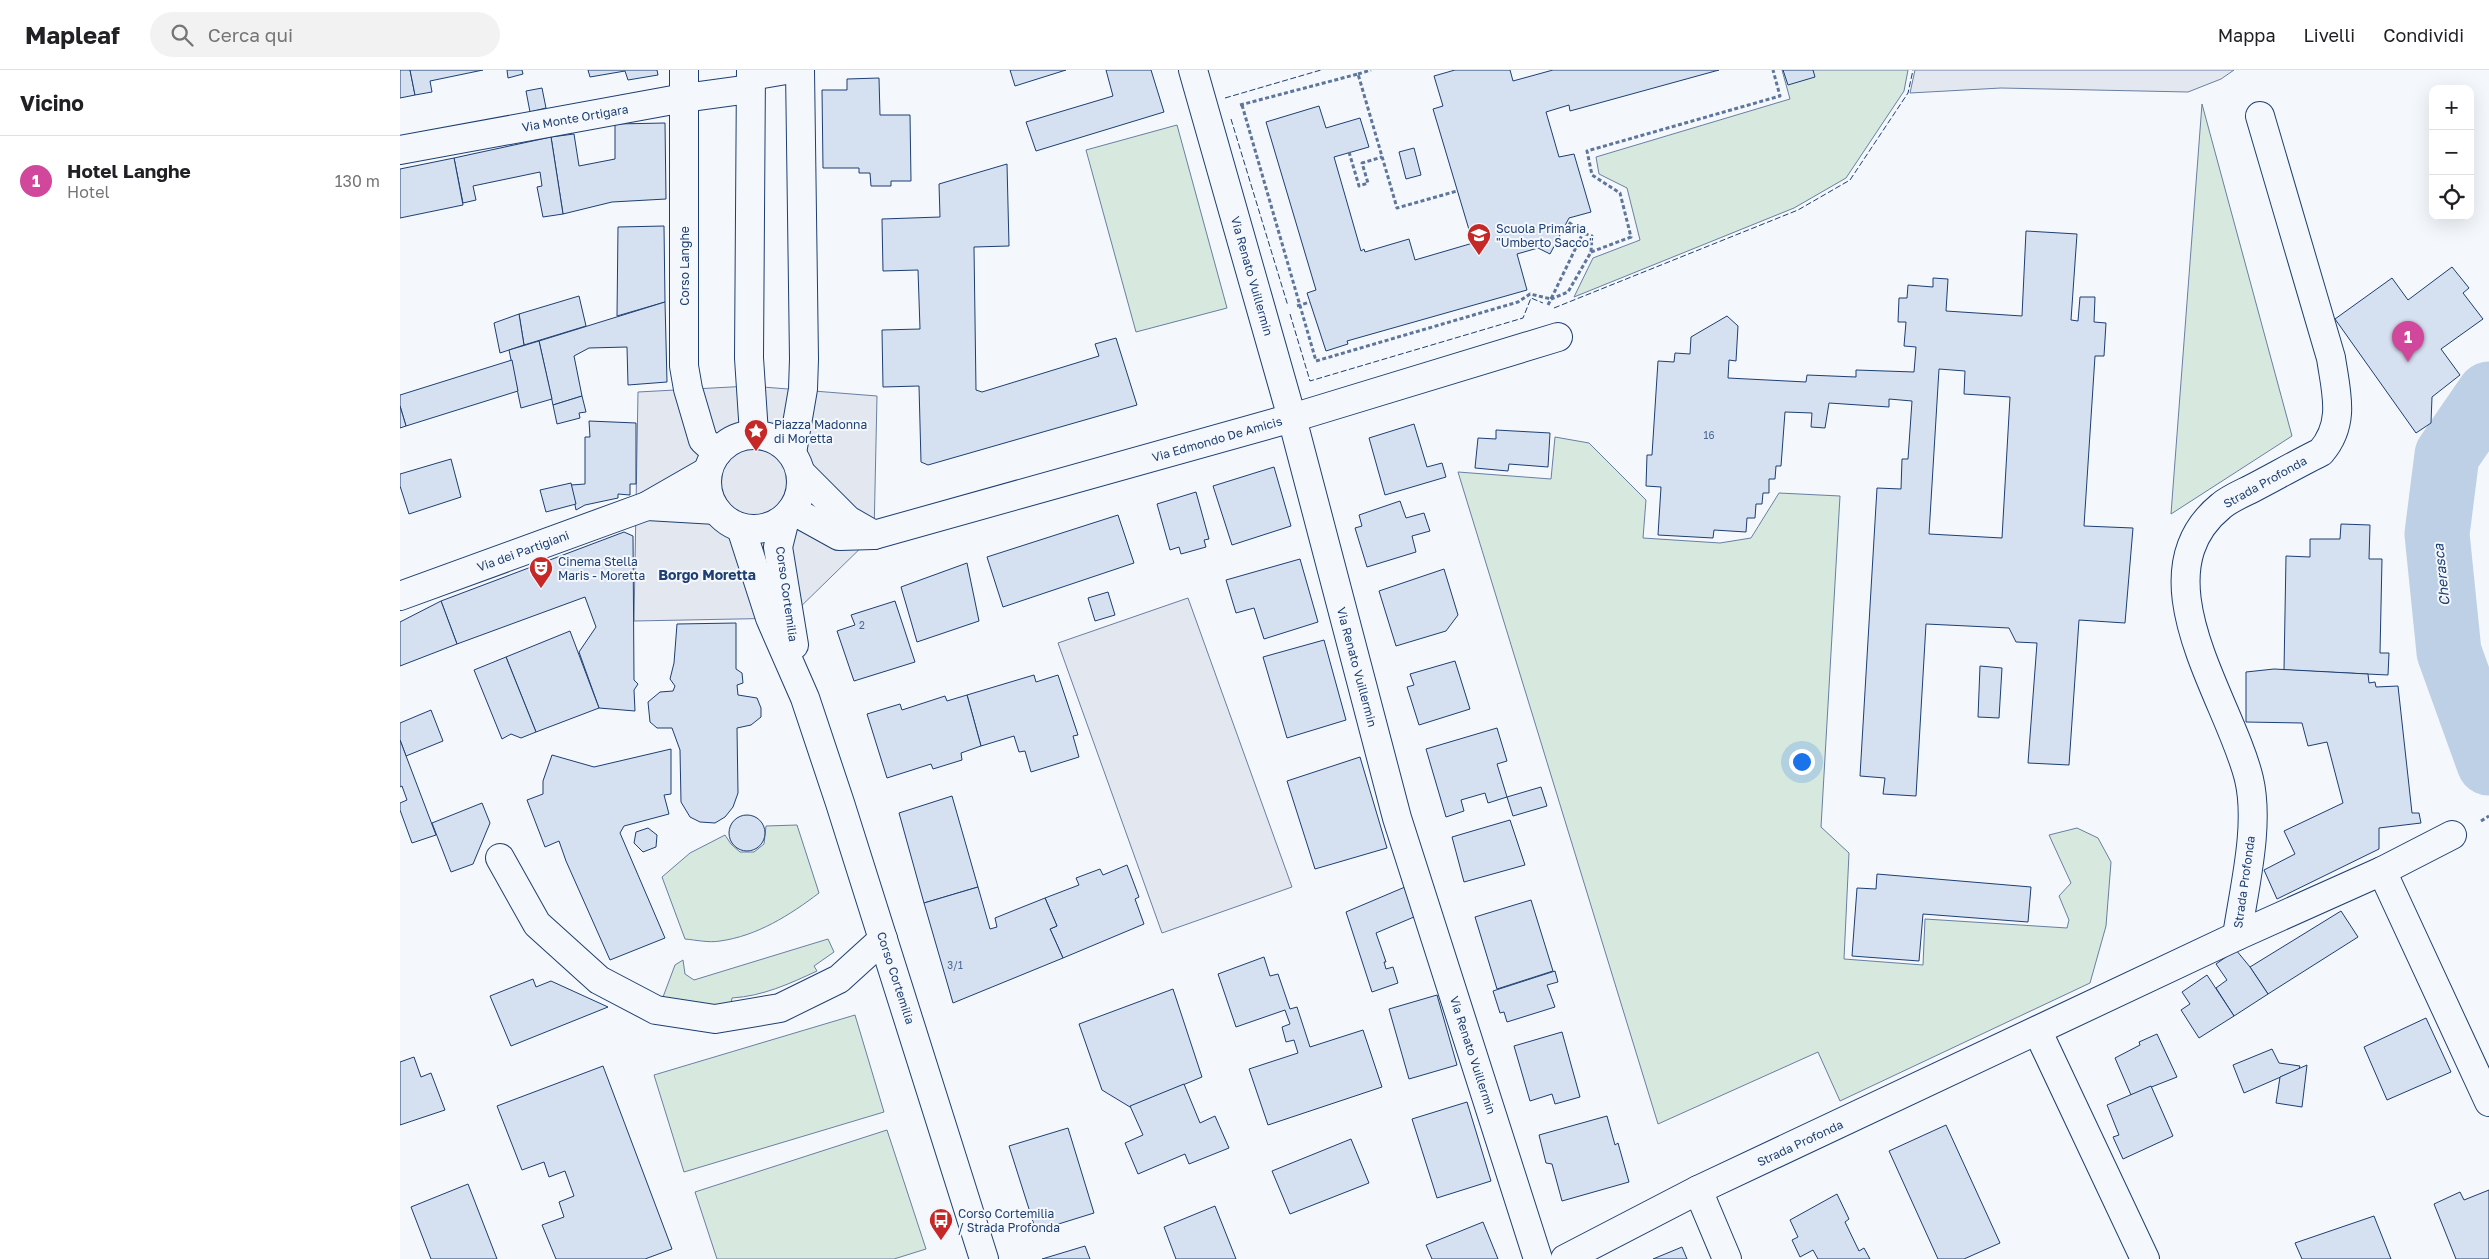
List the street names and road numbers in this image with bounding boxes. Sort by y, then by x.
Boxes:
street label: Via Monte Ortigara [521,101,629,135]
street label: Via Renato Vuillermin [1228,215,1276,337]
street label: Corso Langhe [677,226,692,306]
street label: Via Edmondo De Amicis [1150,413,1284,465]
street label: Strada Profonda [2221,453,2309,511]
street label: Via dei Partigiani [475,527,571,575]
street label: Corso Cortemilia [773,545,801,643]
street label: Via Renato Vuillermin [1334,605,1380,729]
street label: Strada Profonda [2230,835,2258,929]
street label: Corso Cortemilia [874,930,918,1026]
street label: Via Renato Vuillermin [1447,994,1499,1116]
street label: Strada Profonda [1755,1116,1845,1170]

